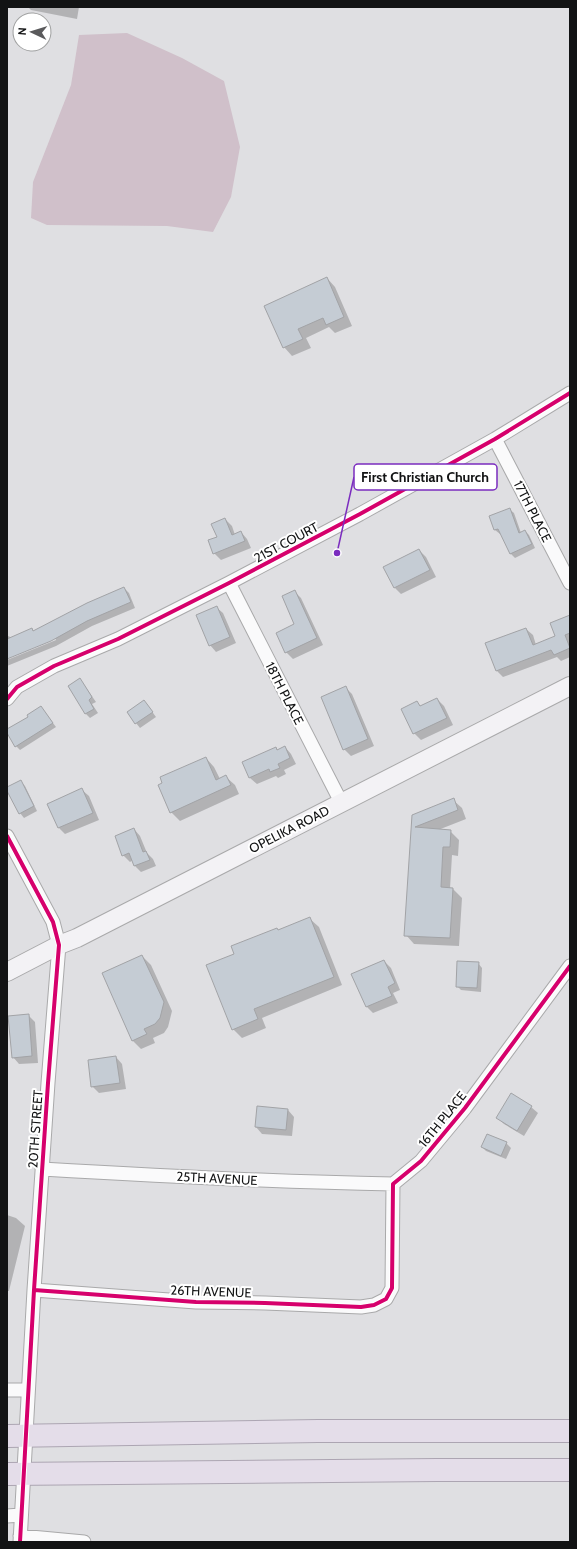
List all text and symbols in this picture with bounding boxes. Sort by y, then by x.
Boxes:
north arrow [12,12,52,52]
text: N [15,27,29,36]
callout: First Christian Church [354,464,497,490]
text: First Christian Church [361,468,489,486]
street label: 17TH PLACE [511,477,555,545]
street label: 21ST COURT [251,518,321,566]
street label: 18TH PLACE [262,659,308,727]
street label: OPELIKA ROAD [246,802,332,856]
street label: 16TH PLACE [415,1088,469,1150]
street label: 20TH STREET [24,1089,46,1169]
street label: 25TH AVENUE [176,1168,258,1188]
street label: 26TH AVENUE [170,1282,252,1300]

